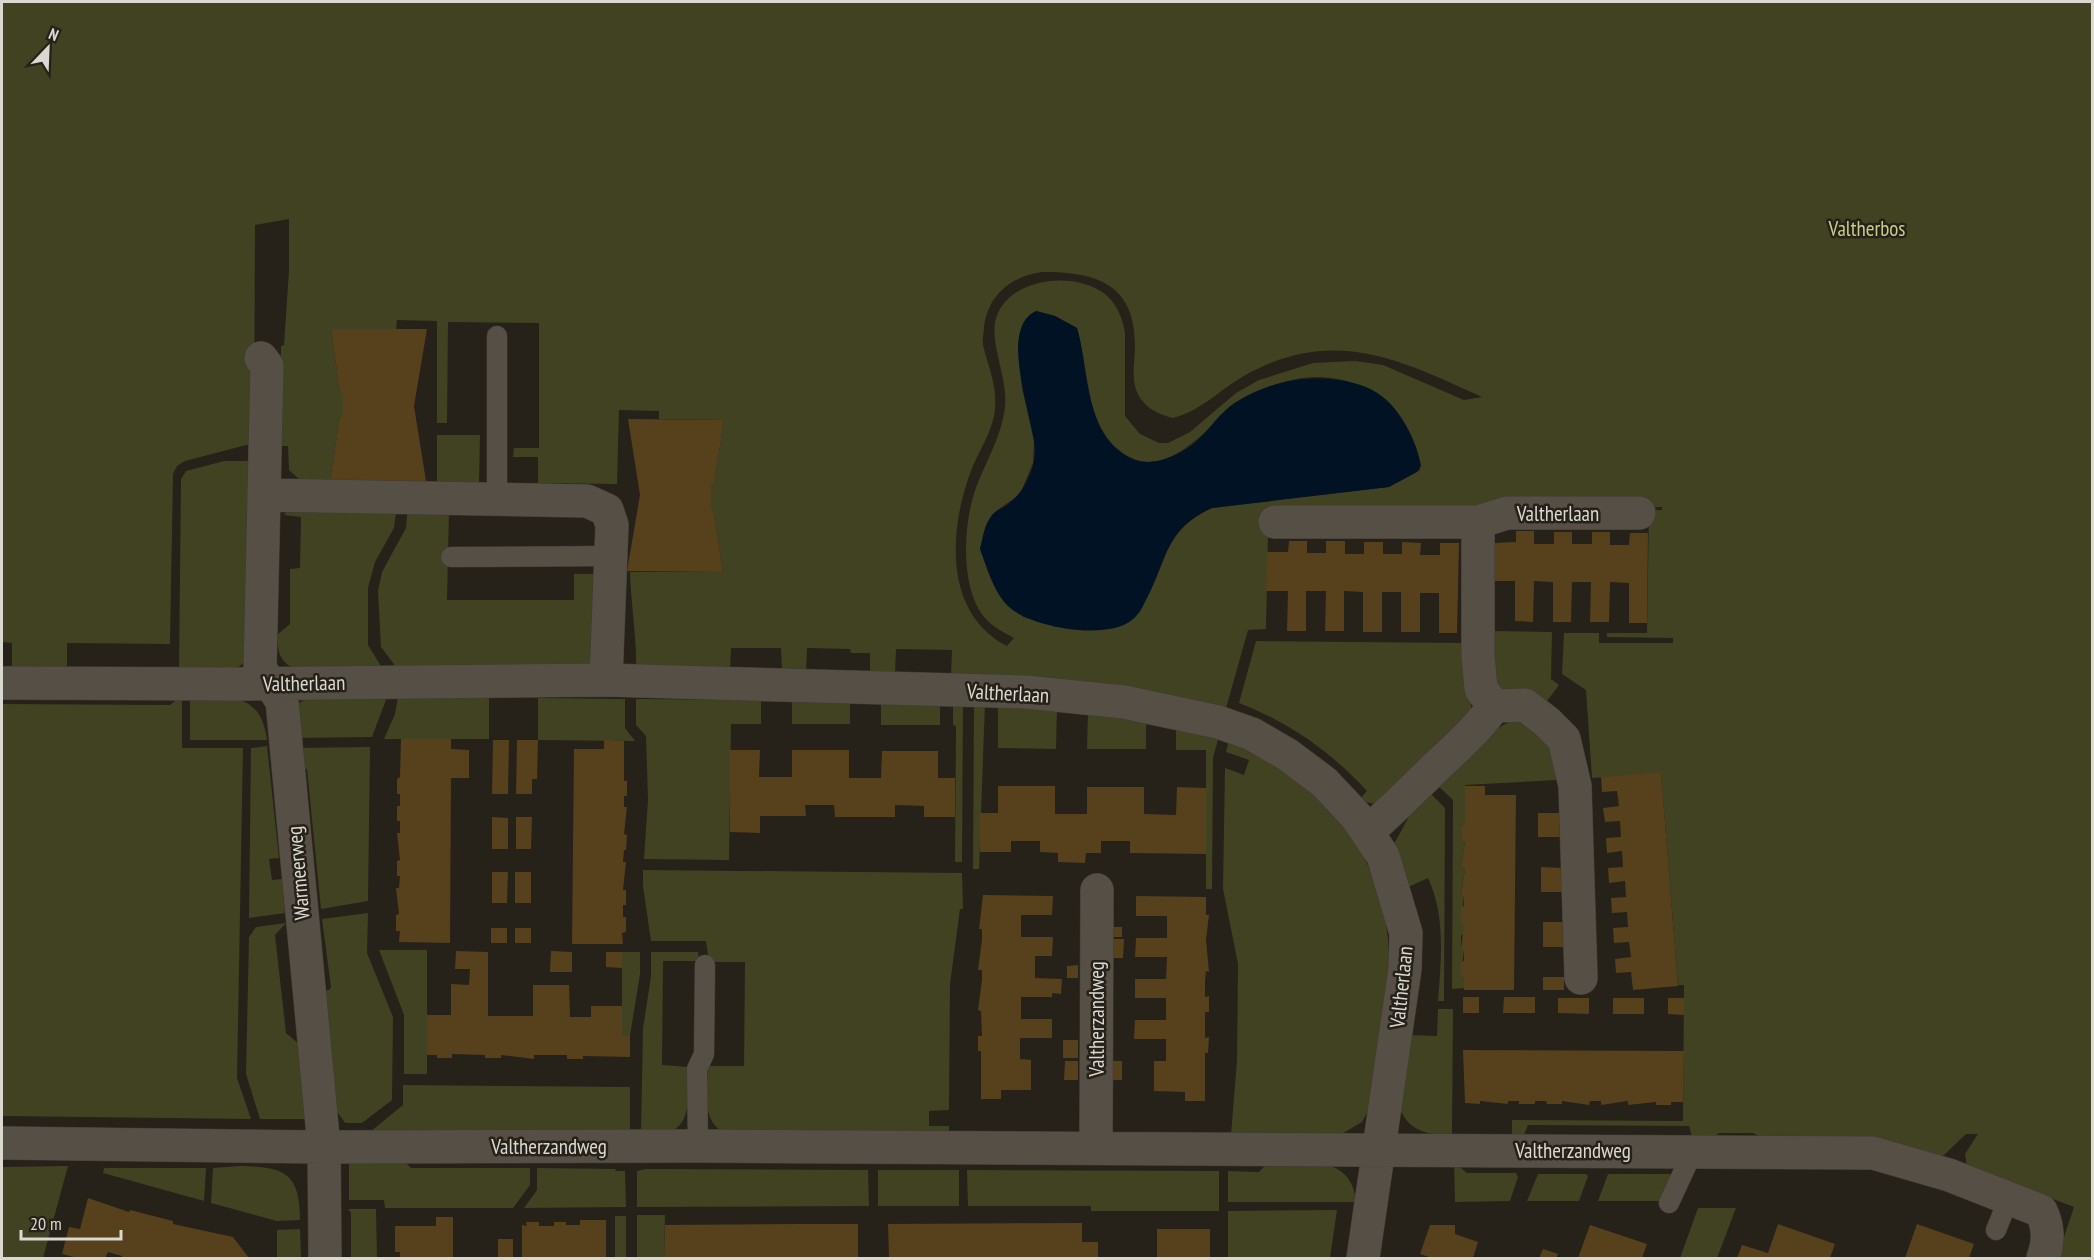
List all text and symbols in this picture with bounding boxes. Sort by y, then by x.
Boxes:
north arrow [18,18,78,78]
text: N [46,23,62,45]
park label: Valtherbos [1828,215,1905,242]
street label: Valtherlaan [1516,500,1599,527]
street label: Valtherlaan [262,669,345,697]
street label: Valtherlaan [965,677,1050,709]
street label: Warmeerweg [280,825,316,921]
street label: Valtherlaan [1383,945,1419,1030]
street label: Valtherzandweg [1083,961,1110,1078]
street label: Valtherzandweg [490,1133,607,1160]
street label: Valtherzandweg [1514,1137,1631,1164]
scale bar [21,1203,122,1241]
text: 20 m [30,1212,62,1235]

